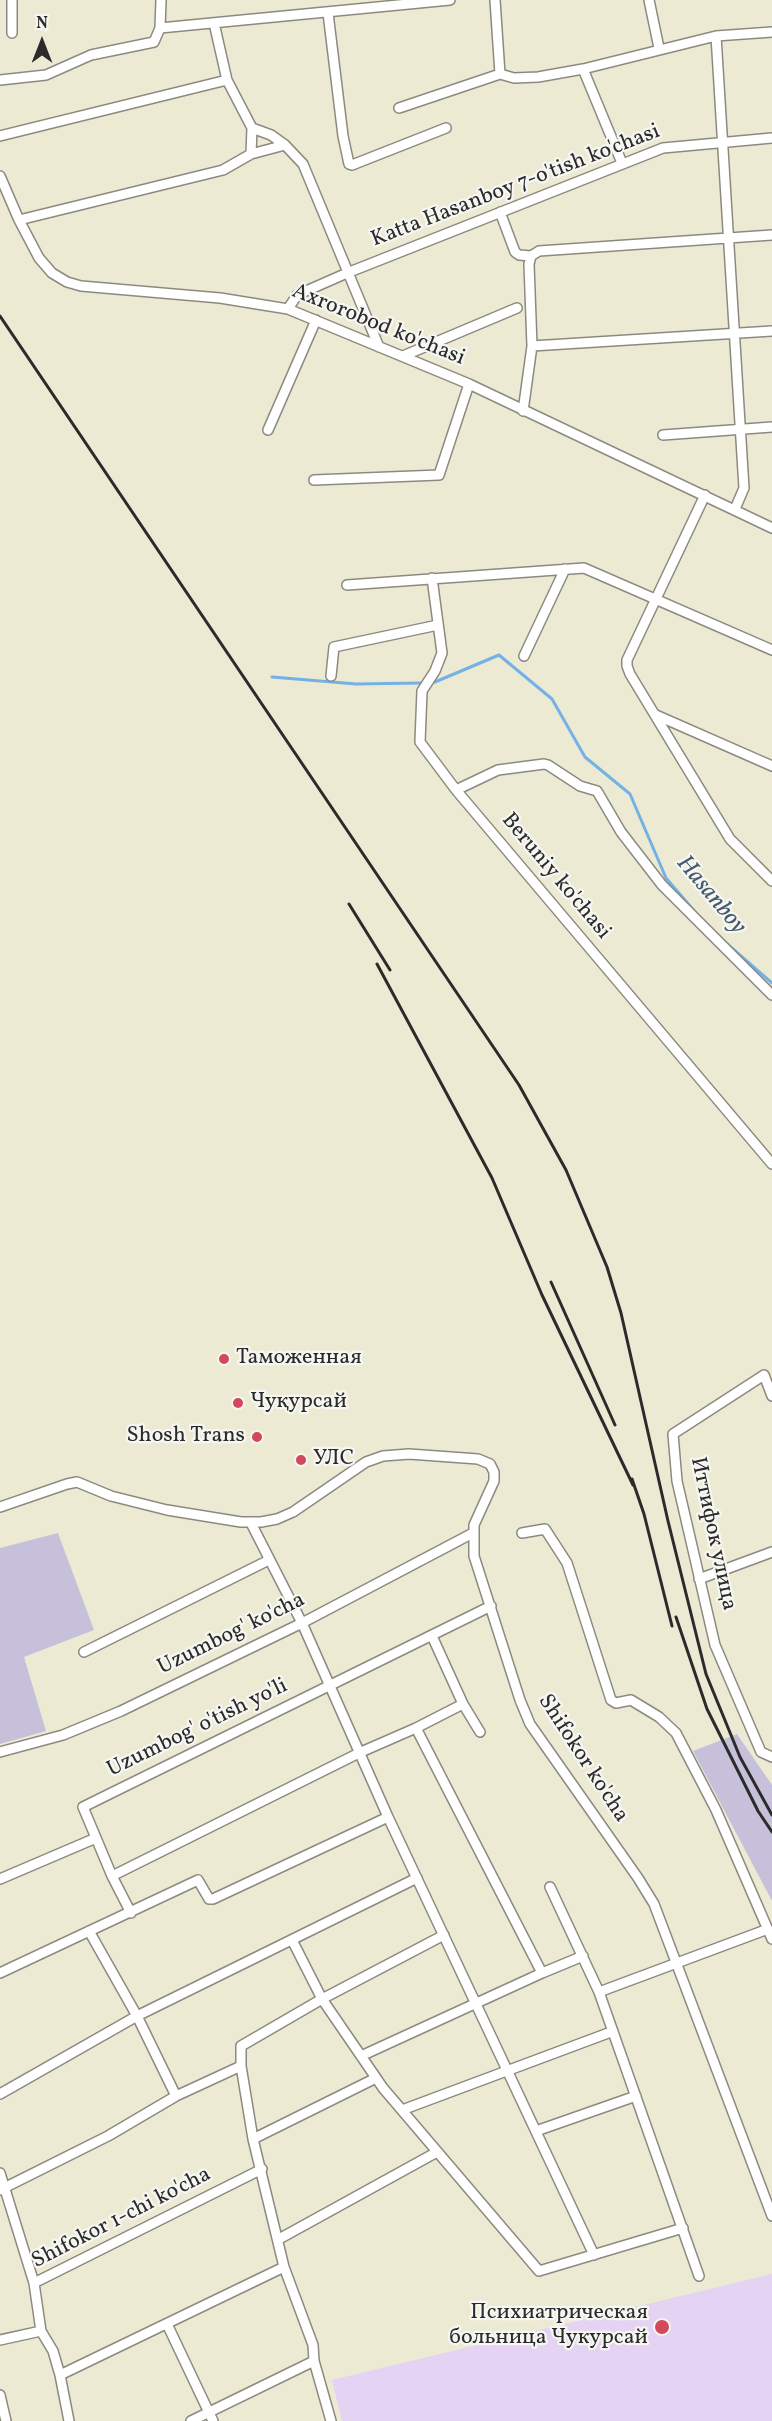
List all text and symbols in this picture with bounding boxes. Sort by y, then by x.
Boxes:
north arrow [12,12,72,72]
text: N [36,13,48,35]
street label: Katta Hasanboy 7-o'tish ko'chasi [368,120,664,254]
street label: Axrorobod ko'chasi [288,279,468,373]
street label: Beruniy ko'chasi [494,808,616,946]
water label: Hasanboy [669,851,751,941]
place label: Таможенная [236,1346,362,1372]
marker: Таможенная [217,1352,231,1366]
place label: Чуқурсай [250,1390,347,1416]
marker: Чуқурсай [231,1396,245,1410]
place label: Shosh Trans [126,1424,245,1450]
marker: Shosh Trans [250,1430,264,1444]
place label: УЛС [313,1447,354,1473]
marker: УЛС [294,1453,308,1467]
street label: Иттифок улица [683,1455,741,1613]
street label: Uzumbog' ko'cha [154,1588,310,1682]
street label: Uzumbog' o'tish yo'li [103,1674,293,1784]
street label: Shifokor ko'cha [531,1690,633,1828]
street label: Shifokor 1-chi ko'cha [28,2162,216,2276]
place label: Психиатрическая больница Чукурсай [449,2301,648,2352]
marker: Психиатрическая больница Чукурсай [653,2318,671,2336]

